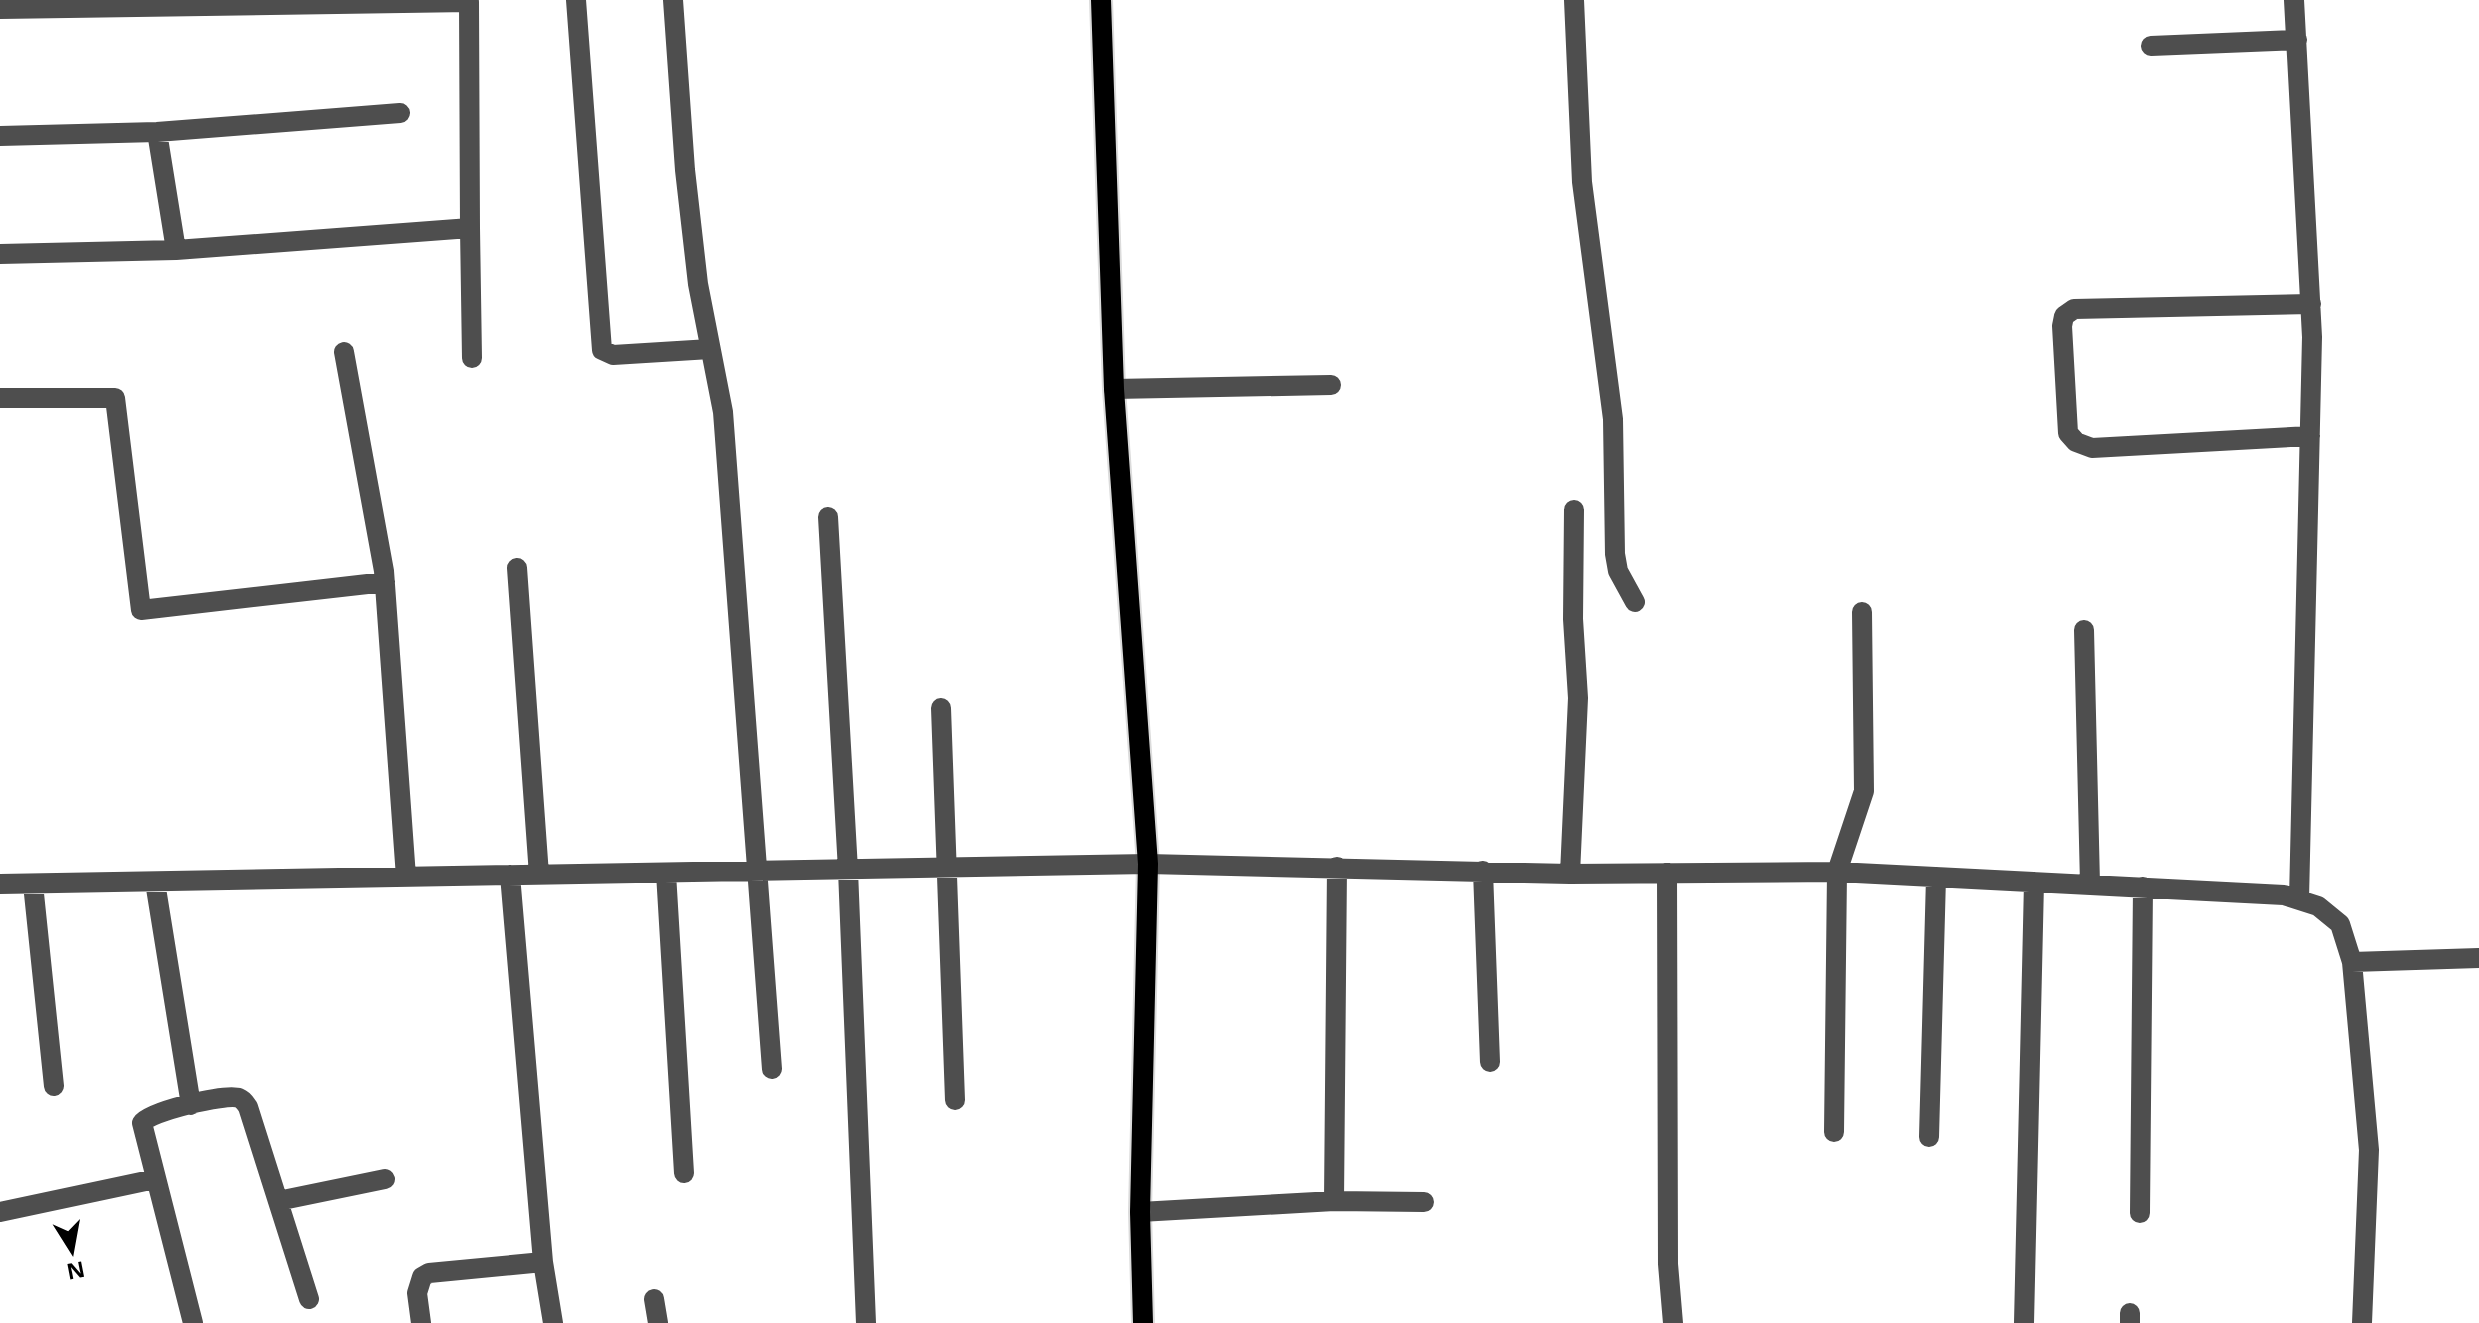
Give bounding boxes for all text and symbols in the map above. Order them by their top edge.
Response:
north arrow [32,1211,112,1291]
text: N [64,1255,88,1288]

